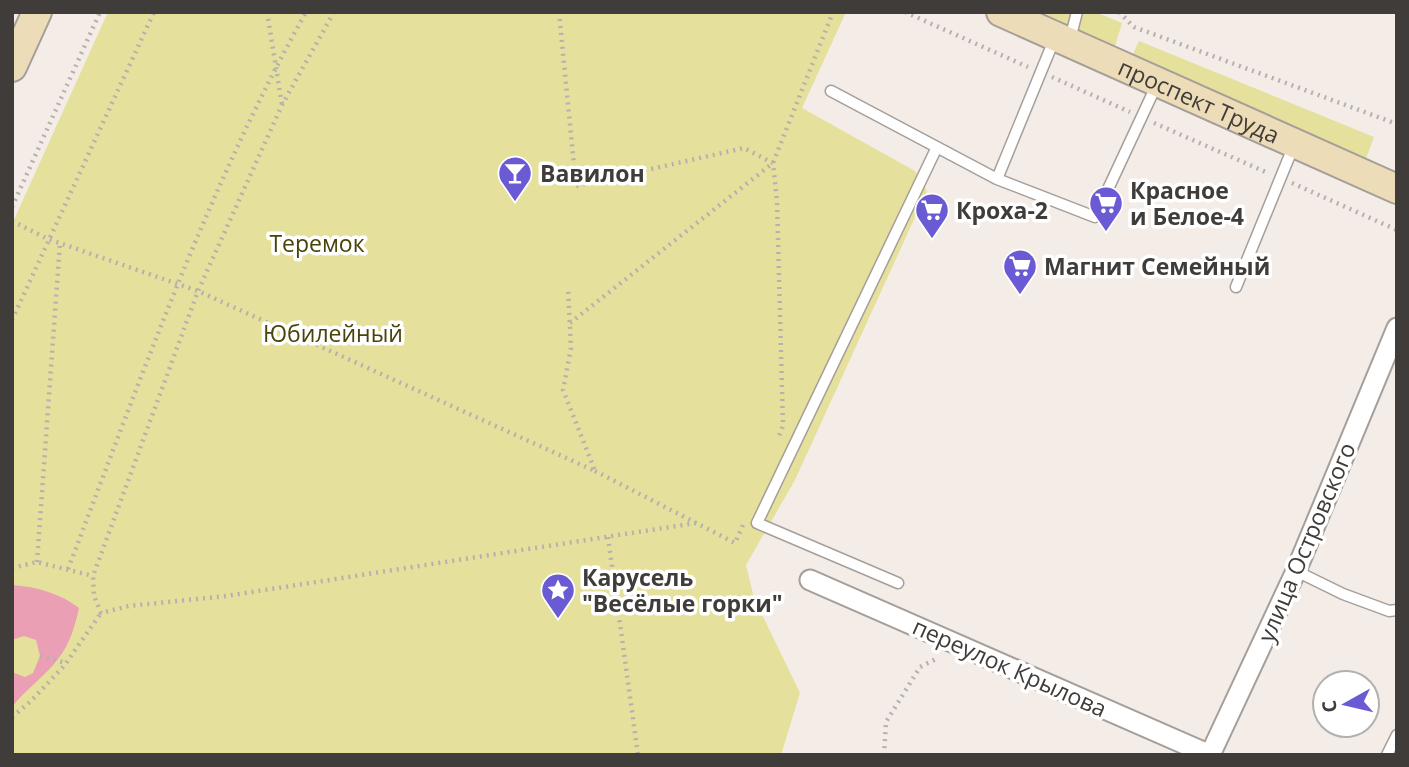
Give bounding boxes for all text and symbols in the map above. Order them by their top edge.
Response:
street label: проспект Труда [1113,51,1285,151]
bar icon: Вавилон [496,154,534,203]
place label: Вавилон [540,157,645,189]
place label: Красное и Белое-4 [1130,174,1244,232]
supermarket icon: Красное и Белое-4 [1087,184,1125,233]
supermarket icon: Кроха-2 [913,191,951,240]
place label: Кроха-2 [956,194,1048,226]
park label: Теремок [269,227,365,259]
supermarket icon: Магнит Семейный [1001,247,1039,296]
place label: Магнит Семейный [1044,250,1270,282]
park label: Юбилейный [263,317,403,349]
street label: улица Островского [1250,437,1362,647]
place label: Карусель "Весёлые горки" [582,561,783,619]
place icon: Карусель "Весёлые горки" [539,571,577,620]
street label: переулок Крылова [908,610,1112,724]
north arrow [1311,669,1381,739]
text: С [1315,699,1343,714]

